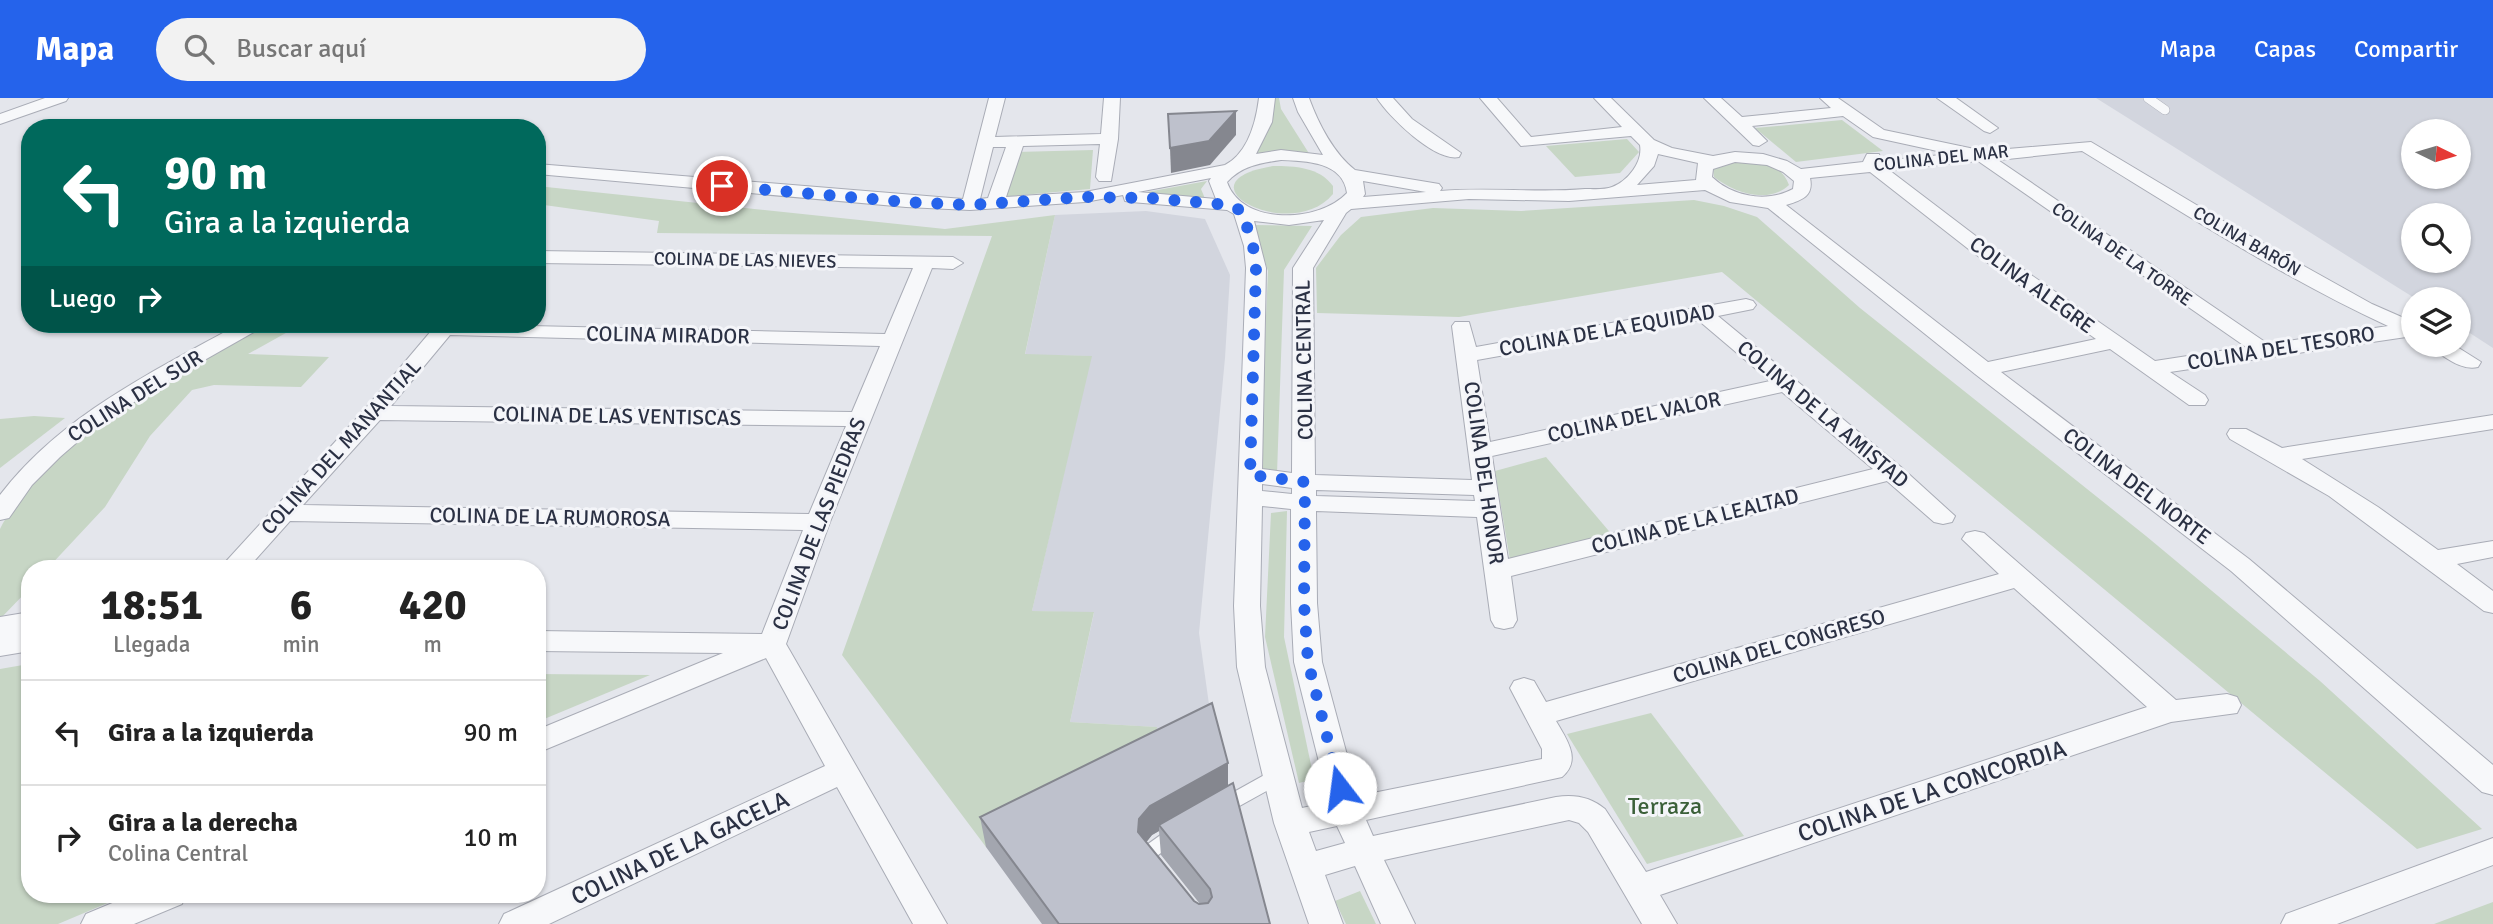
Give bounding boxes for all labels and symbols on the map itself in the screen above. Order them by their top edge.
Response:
north arrow [2401,119,2471,189]
street label: COLINA DEL MAR [1872,140,2010,176]
pin [692,156,752,216]
street label: COLINA DE LA TORRE [2048,197,2196,311]
street label: COLINA BARÓN [2189,201,2305,281]
street label: COLINA ALEGRE [1964,231,2100,339]
street label: COLINA DE LAS NIEVES [654,247,836,273]
street label: COLINA CENTRAL [1290,279,1318,440]
street label: COLINA DE LA EQUIDAD [1497,298,1717,362]
street label: COLINA DEL TESORO [2185,320,2377,376]
street label: COLINA MIRADOR [586,321,750,349]
street label: COLINA DE LA AMISTAD [1732,335,1914,493]
street label: COLINA DEL SUR [63,344,207,448]
street label: COLINA DEL MANANTIAL [255,354,427,540]
street label: COLINA DEL HONOR [1458,380,1510,566]
street label: COLINA DEL VALOR [1545,386,1723,448]
street label: COLINA DE LAS VENTISCAS [493,401,741,431]
street label: COLINA DE LAS PIEDRAS [766,414,872,634]
street label: COLINA DEL NORTE [2058,422,2216,550]
street label: COLINA DE LA LEALTAD [1589,483,1801,559]
street label: COLINA DE LA RUMOROSA [429,502,671,532]
street label: COLINA DEL CONGRESO [1670,603,1888,689]
street label: COLINA DE LA CONCORDIA [1794,733,2070,849]
position arrow [1303,751,1377,825]
street label: COLINA DE LA GACELA [566,784,794,912]
park label: Terraza [1628,791,1702,821]

